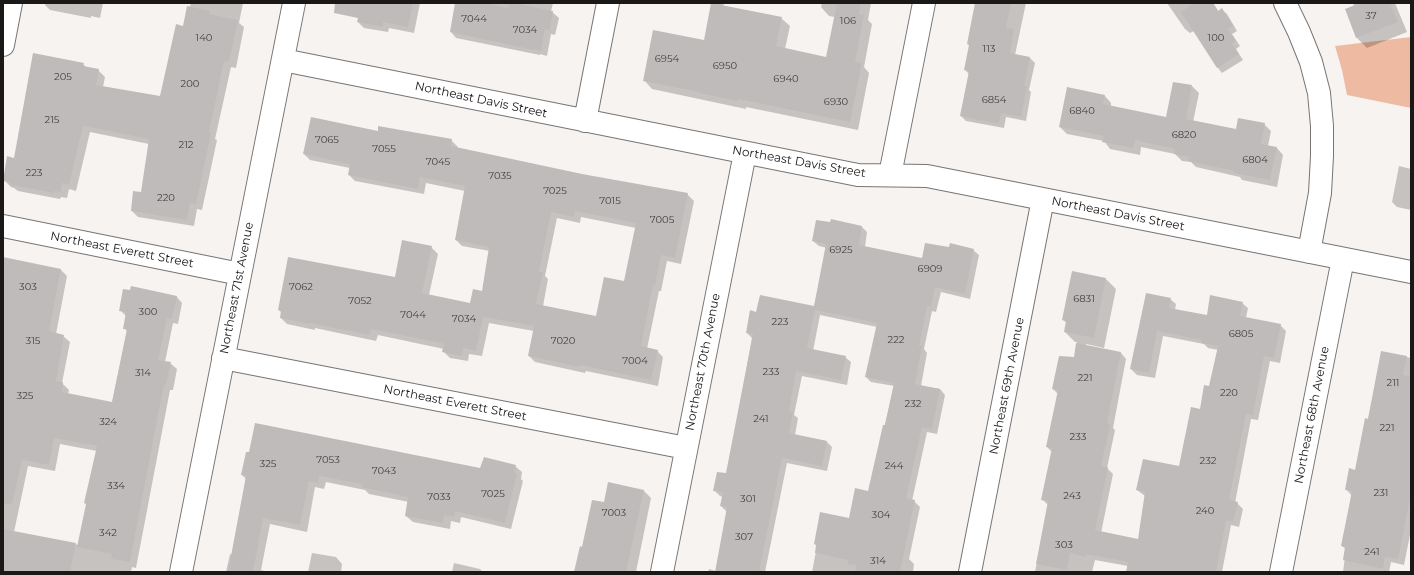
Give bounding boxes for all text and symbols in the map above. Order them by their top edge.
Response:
house number: 37 [1365,10,1377,22]
house number: 7044 [461,13,487,25]
house number: 106 [840,15,856,27]
house number: 7034 [513,24,537,36]
house number: 140 [196,32,212,44]
house number: 100 [1208,32,1224,44]
house number: 113 [983,43,995,55]
house number: 6954 [655,53,679,65]
house number: 6950 [713,60,737,72]
house number: 205 [54,71,72,83]
house number: 6940 [773,73,799,85]
house number: 200 [181,78,199,90]
street label: Northeast Davis Street [413,79,549,121]
house number: 6854 [982,94,1006,106]
house number: 6930 [824,96,848,108]
house number: 6840 [1069,105,1095,117]
house number: 215 [45,114,59,126]
house number: 6820 [1172,129,1196,141]
house number: 7065 [315,134,339,146]
house number: 212 [179,139,193,151]
house number: 7055 [372,143,396,155]
street label: Northeast Davis Street [731,143,867,181]
house number: 6804 [1242,154,1268,166]
house number: 7045 [426,156,450,168]
house number: 223 [26,167,42,179]
house number: 7035 [488,170,512,182]
house number: 7025 [543,185,567,197]
house number: 220 [157,192,175,204]
street label: Northeast Davis Street [1050,194,1186,234]
house number: 7015 [599,195,621,207]
house number: 7005 [650,214,674,226]
street label: Northeast 71st Avenue [217,221,257,355]
street label: Northeast Everett Street [49,229,195,271]
house number: 6925 [829,244,853,256]
house number: 6909 [918,263,942,275]
house number: 303 [19,281,37,293]
house number: 7062 [289,281,313,293]
street label: Northeast 70th Avenue [683,292,723,432]
house number: 6831 [1073,293,1095,305]
house number: 7052 [348,295,372,307]
house number: 300 [139,306,157,318]
house number: 7044 [400,309,426,321]
house number: 7034 [452,313,476,325]
house number: 223 [772,316,788,328]
street label: Northeast 69th Avenue [987,316,1027,456]
house number: 6805 [1229,328,1253,340]
house number: 222 [887,334,905,346]
house number: 315 [26,335,40,347]
house number: 7020 [551,335,575,347]
street label: Northeast 68th Avenue [1292,345,1332,485]
house number: 7004 [622,355,648,367]
house number: 233 [763,366,779,378]
house number: 314 [135,367,151,379]
house number: 221 [1078,372,1092,384]
house number: 211 [1387,377,1399,389]
street label: Northeast Everett Street [382,382,528,424]
house number: 220 [1220,387,1238,399]
house number: 325 [17,390,33,402]
house number: 232 [905,398,921,410]
house number: 241 [753,413,769,425]
house number: 324 [99,416,117,428]
house number: 221 [1380,422,1394,434]
house number: 233 [1070,431,1086,443]
house number: 7053 [316,454,340,466]
house number: 232 [1200,455,1216,467]
house number: 325 [260,458,276,470]
house number: 244 [885,460,903,472]
house number: 7043 [372,465,396,477]
house number: 334 [107,480,125,492]
house number: 231 [1374,487,1388,499]
house number: 7025 [481,488,505,500]
house number: 243 [1063,490,1081,502]
house number: 7033 [427,491,451,503]
house number: 301 [740,493,756,505]
house number: 240 [1196,505,1214,517]
house number: 7003 [602,507,626,519]
house number: 304 [872,509,890,521]
house number: 342 [99,527,117,539]
house number: 307 [735,531,753,543]
house number: 303 [1055,539,1073,551]
house number: 241 [1364,546,1380,558]
house number: 314 [870,555,886,567]

